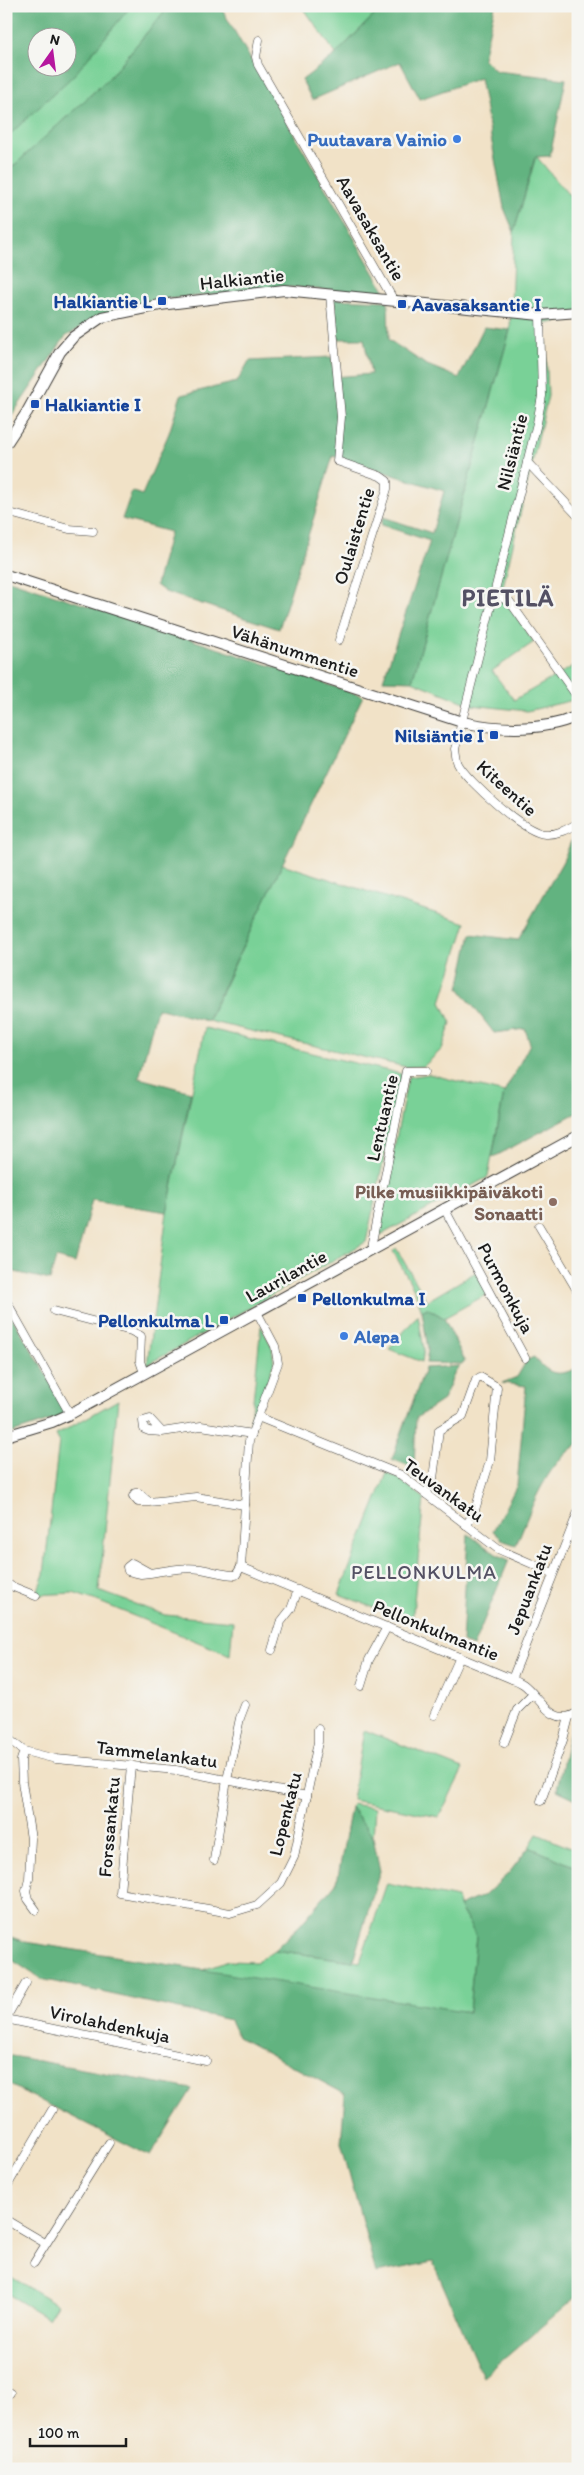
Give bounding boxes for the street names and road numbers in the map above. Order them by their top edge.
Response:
street label: Aavasaksantie [332,171,410,285]
street label: Halkiantie [199,263,285,295]
street label: Nilsiäntie [491,411,533,493]
street label: Oulaistentie [328,485,380,587]
street label: Vähänummentie [228,619,362,683]
street label: Kiteentie [472,755,542,821]
street label: Lentuantie [361,1072,403,1164]
street label: Purmonkuja [472,1239,540,1337]
street label: Laurilantie [241,1244,331,1308]
street label: Teuvankatu [399,1453,489,1527]
street label: Jepuankatu [501,1540,557,1638]
street label: Pellonkulmantie [370,1594,502,1666]
street label: Tammelankatu [95,1735,219,1773]
street label: Lopenkatu [263,1769,307,1858]
street label: Forssankatu [93,1775,125,1878]
street label: Virolahdenkuja [47,2000,173,2048]

